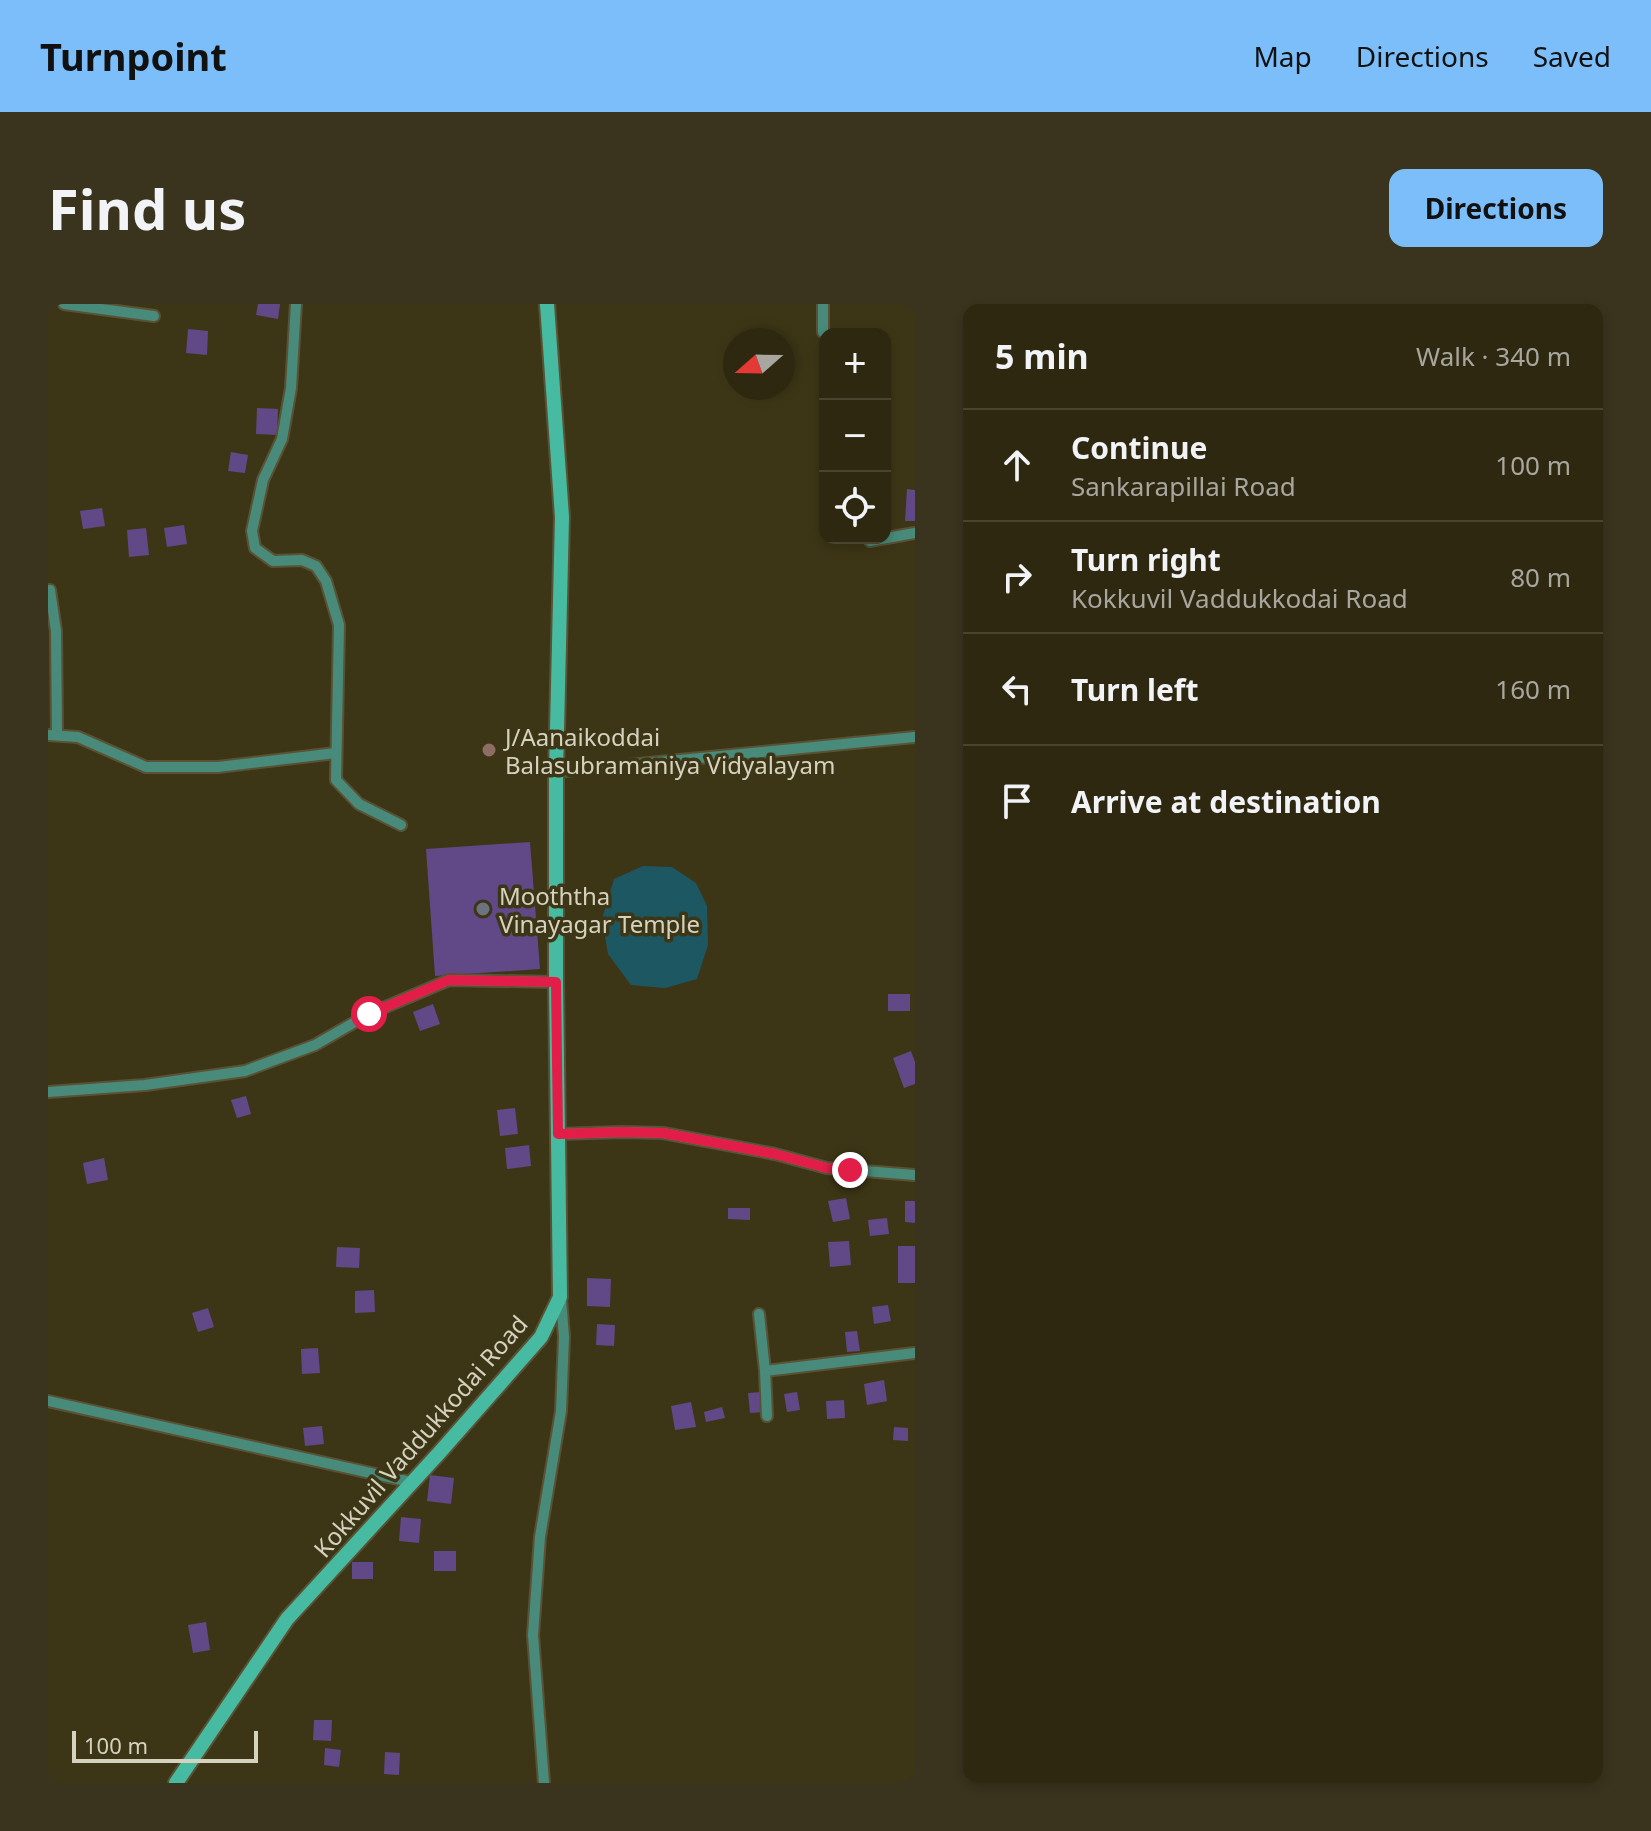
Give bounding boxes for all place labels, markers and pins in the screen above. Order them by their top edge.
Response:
place label: J/Aanaikoddai Balasubramaniya Vidyalayam [503,720,835,781]
marker: J/Aanaikoddai Balasubramaniya Vidyalayam [480,741,498,759]
place label: Mooththa Vinayagar Temple [499,879,700,940]
marker: Mooththa Vinayagar Temple [474,900,492,918]

